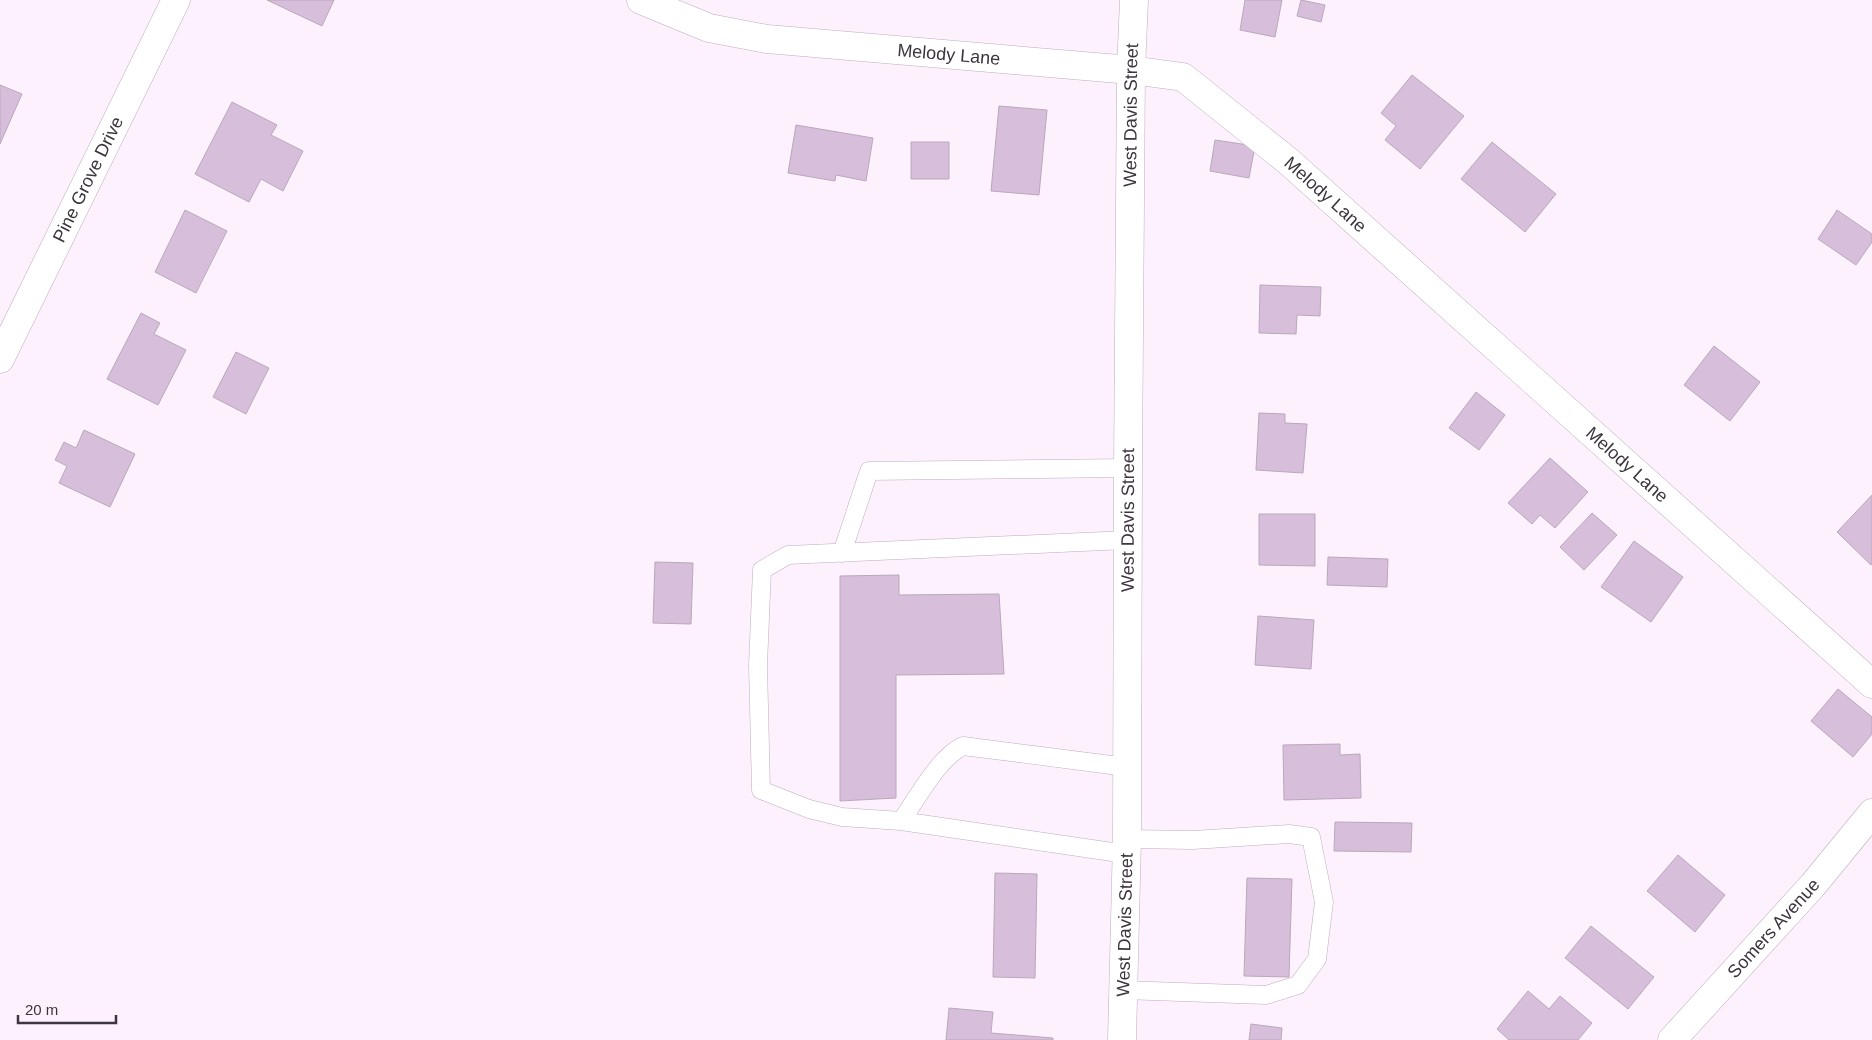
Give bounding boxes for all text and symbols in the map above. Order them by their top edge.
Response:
street label: Melody Lane [897,40,1001,69]
street label: West Davis Street [1120,43,1142,187]
street label: Pine Grove Drive [49,113,127,245]
street label: Melody Lane [1280,153,1370,236]
street label: Melody Lane [1582,423,1672,507]
street label: West Davis Street [1118,448,1138,592]
street label: West Davis Street [1113,853,1137,997]
street label: Somers Avenue [1724,875,1824,982]
scale bar [18,992,115,1024]
text: 20 m [25,1001,58,1018]

